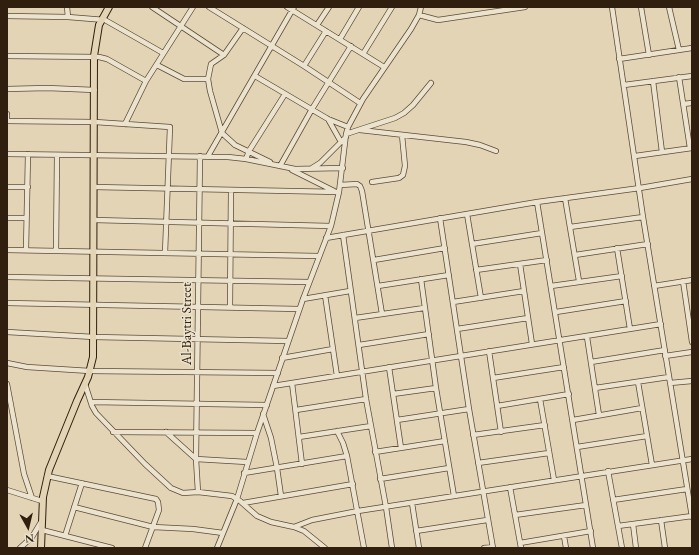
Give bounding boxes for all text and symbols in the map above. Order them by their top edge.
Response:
street label: Al-Baytri Street [179,283,195,365]
north arrow [8,507,48,547]
text: N [24,531,35,546]

